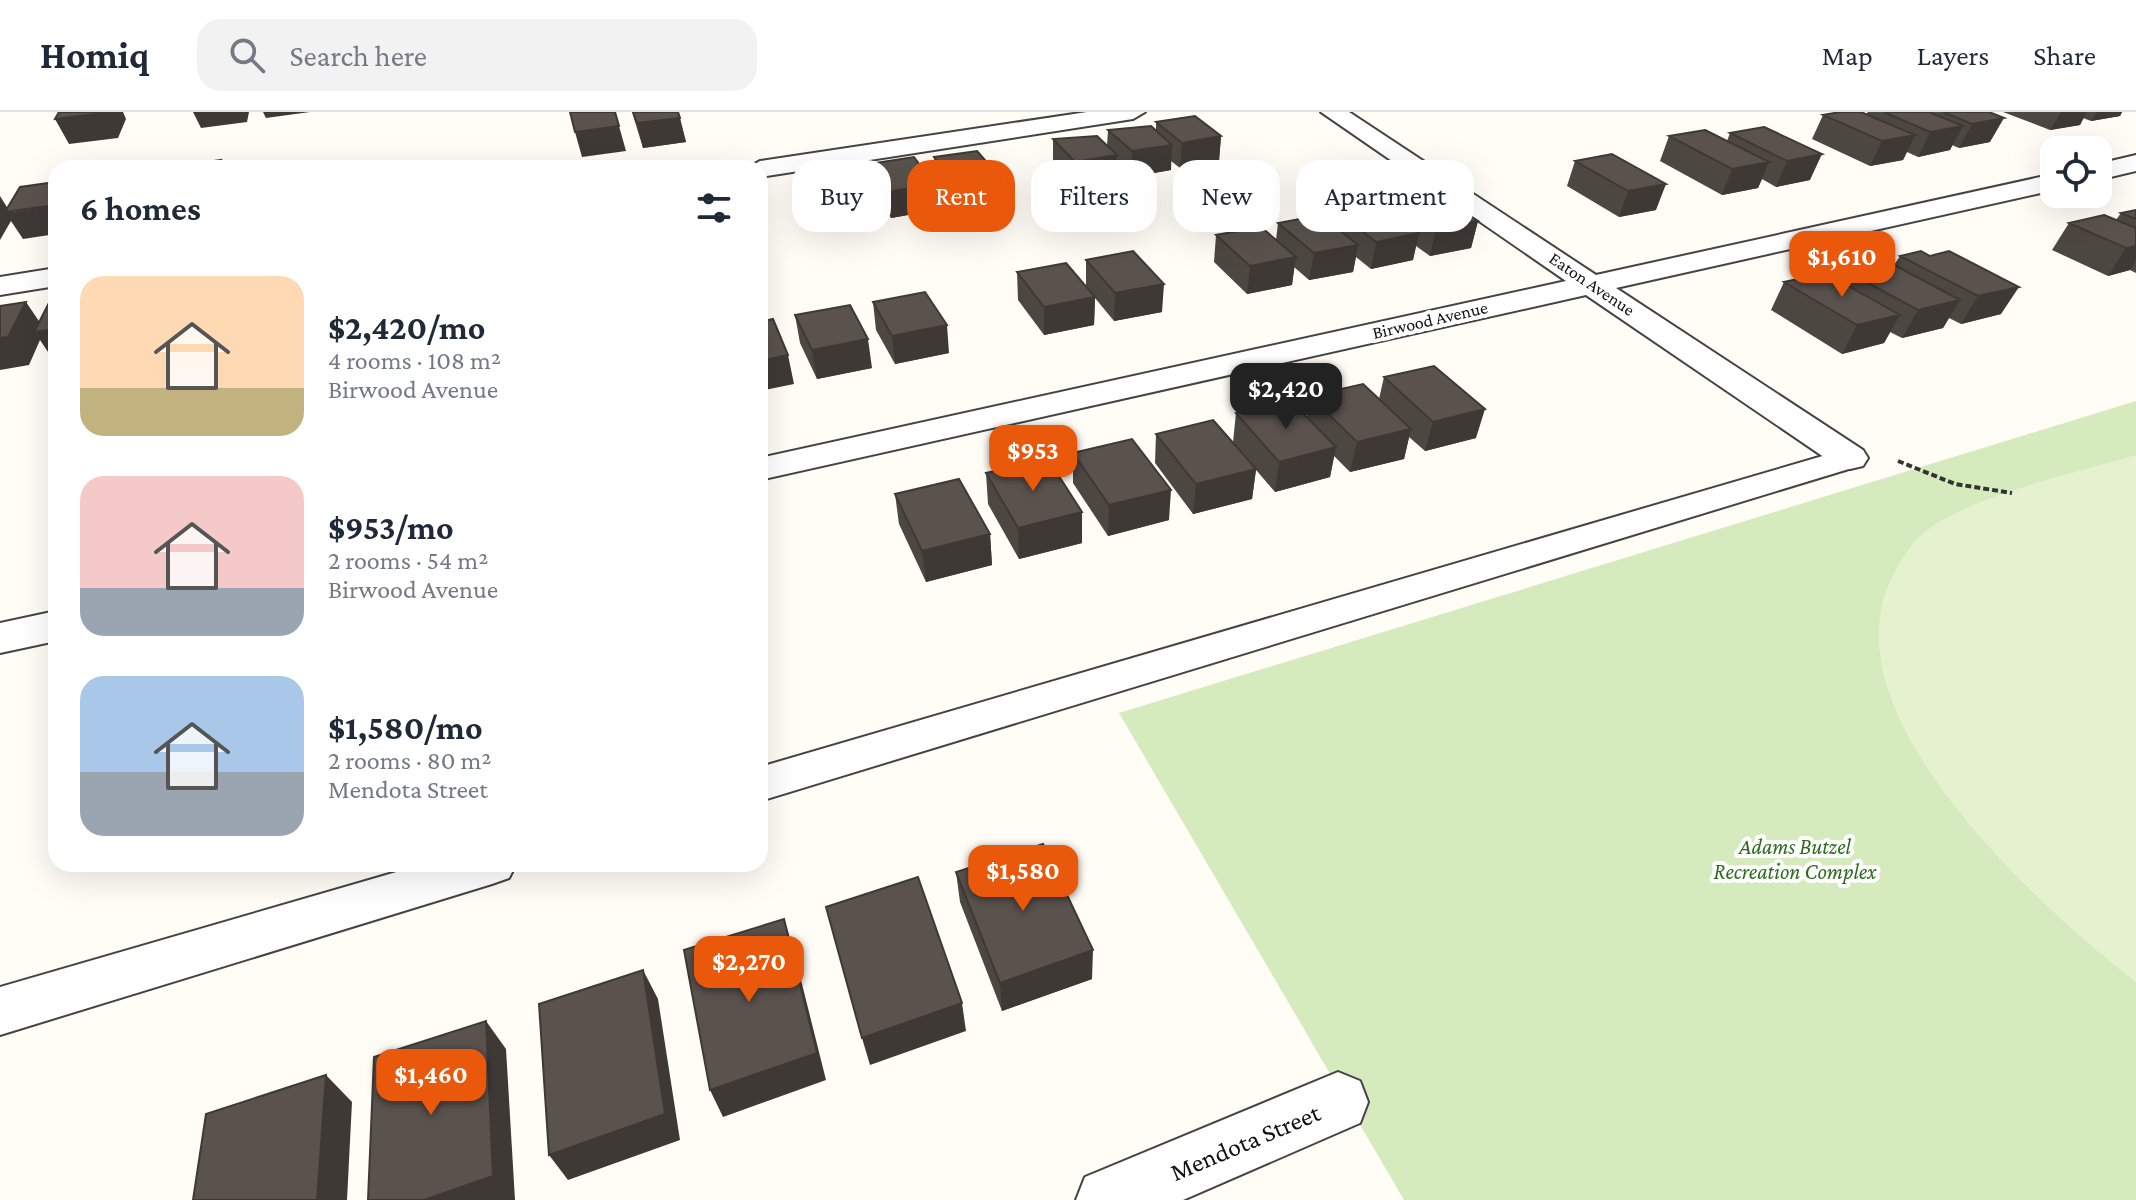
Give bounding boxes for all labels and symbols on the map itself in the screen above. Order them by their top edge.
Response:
pin: $1,610 [1777,231,1907,299]
street label: Eaton Avenue [1545,248,1639,320]
street label: Birwood Avenue [1370,297,1490,343]
pin: $2,420 [1221,363,1351,431]
pin: $953 [986,425,1080,493]
park label: Adams Butzel Recreation Complex [1714,834,1877,884]
pin: $1,580 [958,845,1088,913]
pin: $2,270 [684,936,814,1004]
pin: $1,460 [366,1049,496,1117]
street label: Mendota Street [1166,1098,1325,1187]

